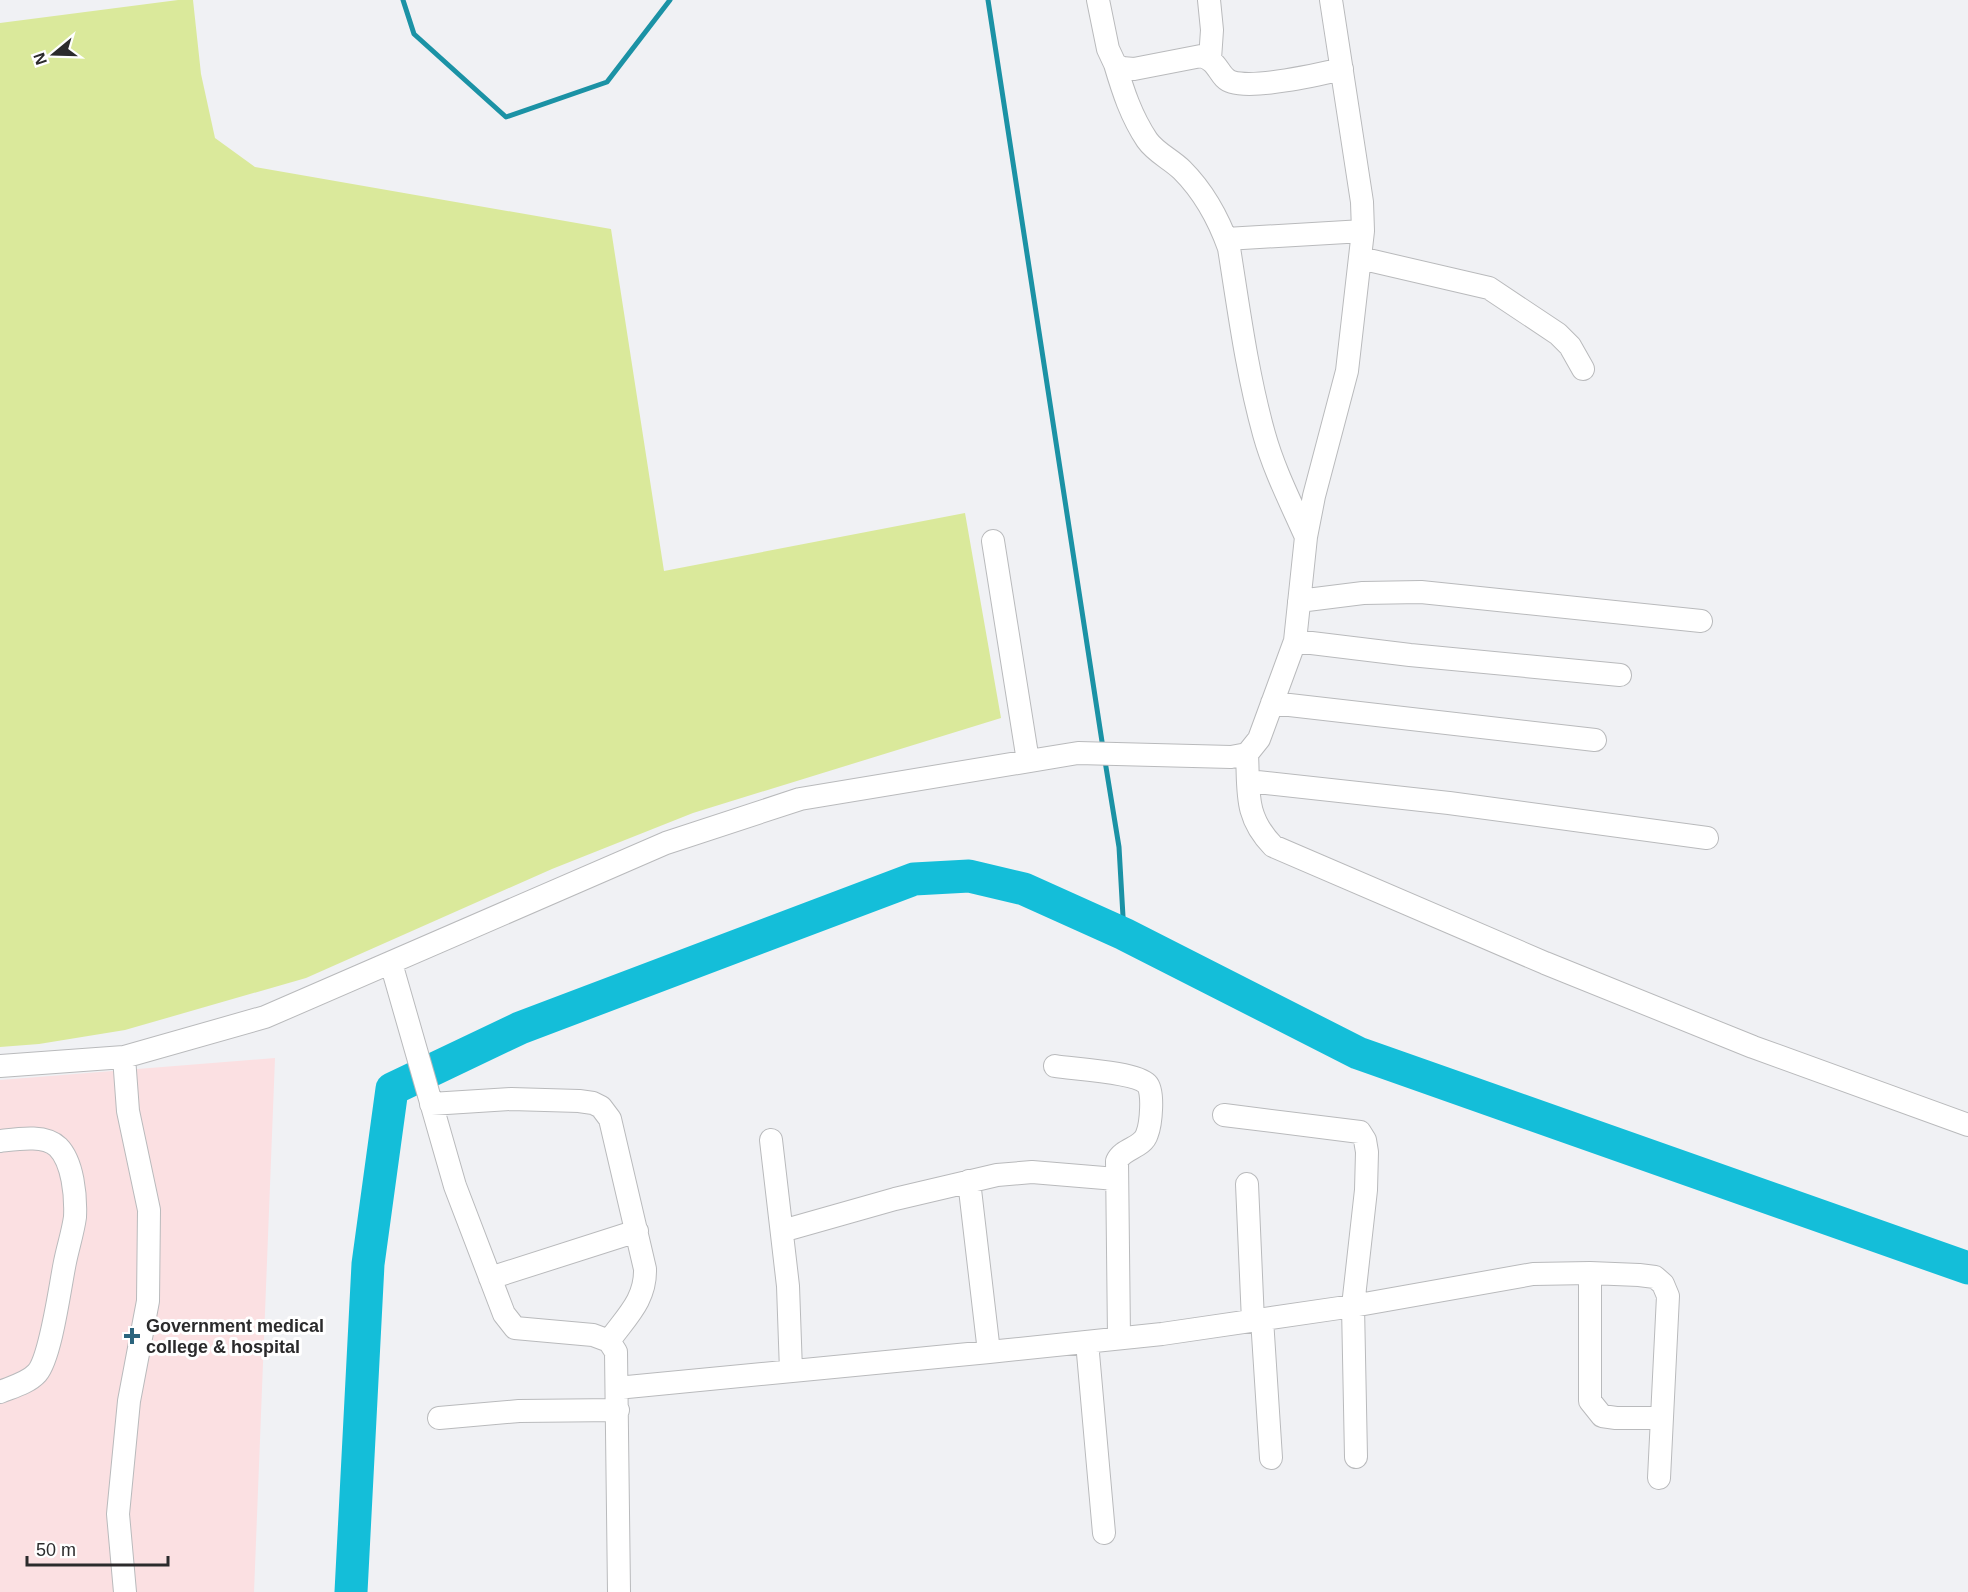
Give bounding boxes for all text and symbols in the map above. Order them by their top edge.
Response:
north arrow [24,24,84,84]
text: N [30,50,50,67]
place label: Government medical college & hospital [146,1316,324,1357]
marker: Government medical college & hospital [123,1327,141,1345]
scale bar [27,1529,168,1567]
text: 50 m [36,1540,76,1560]

